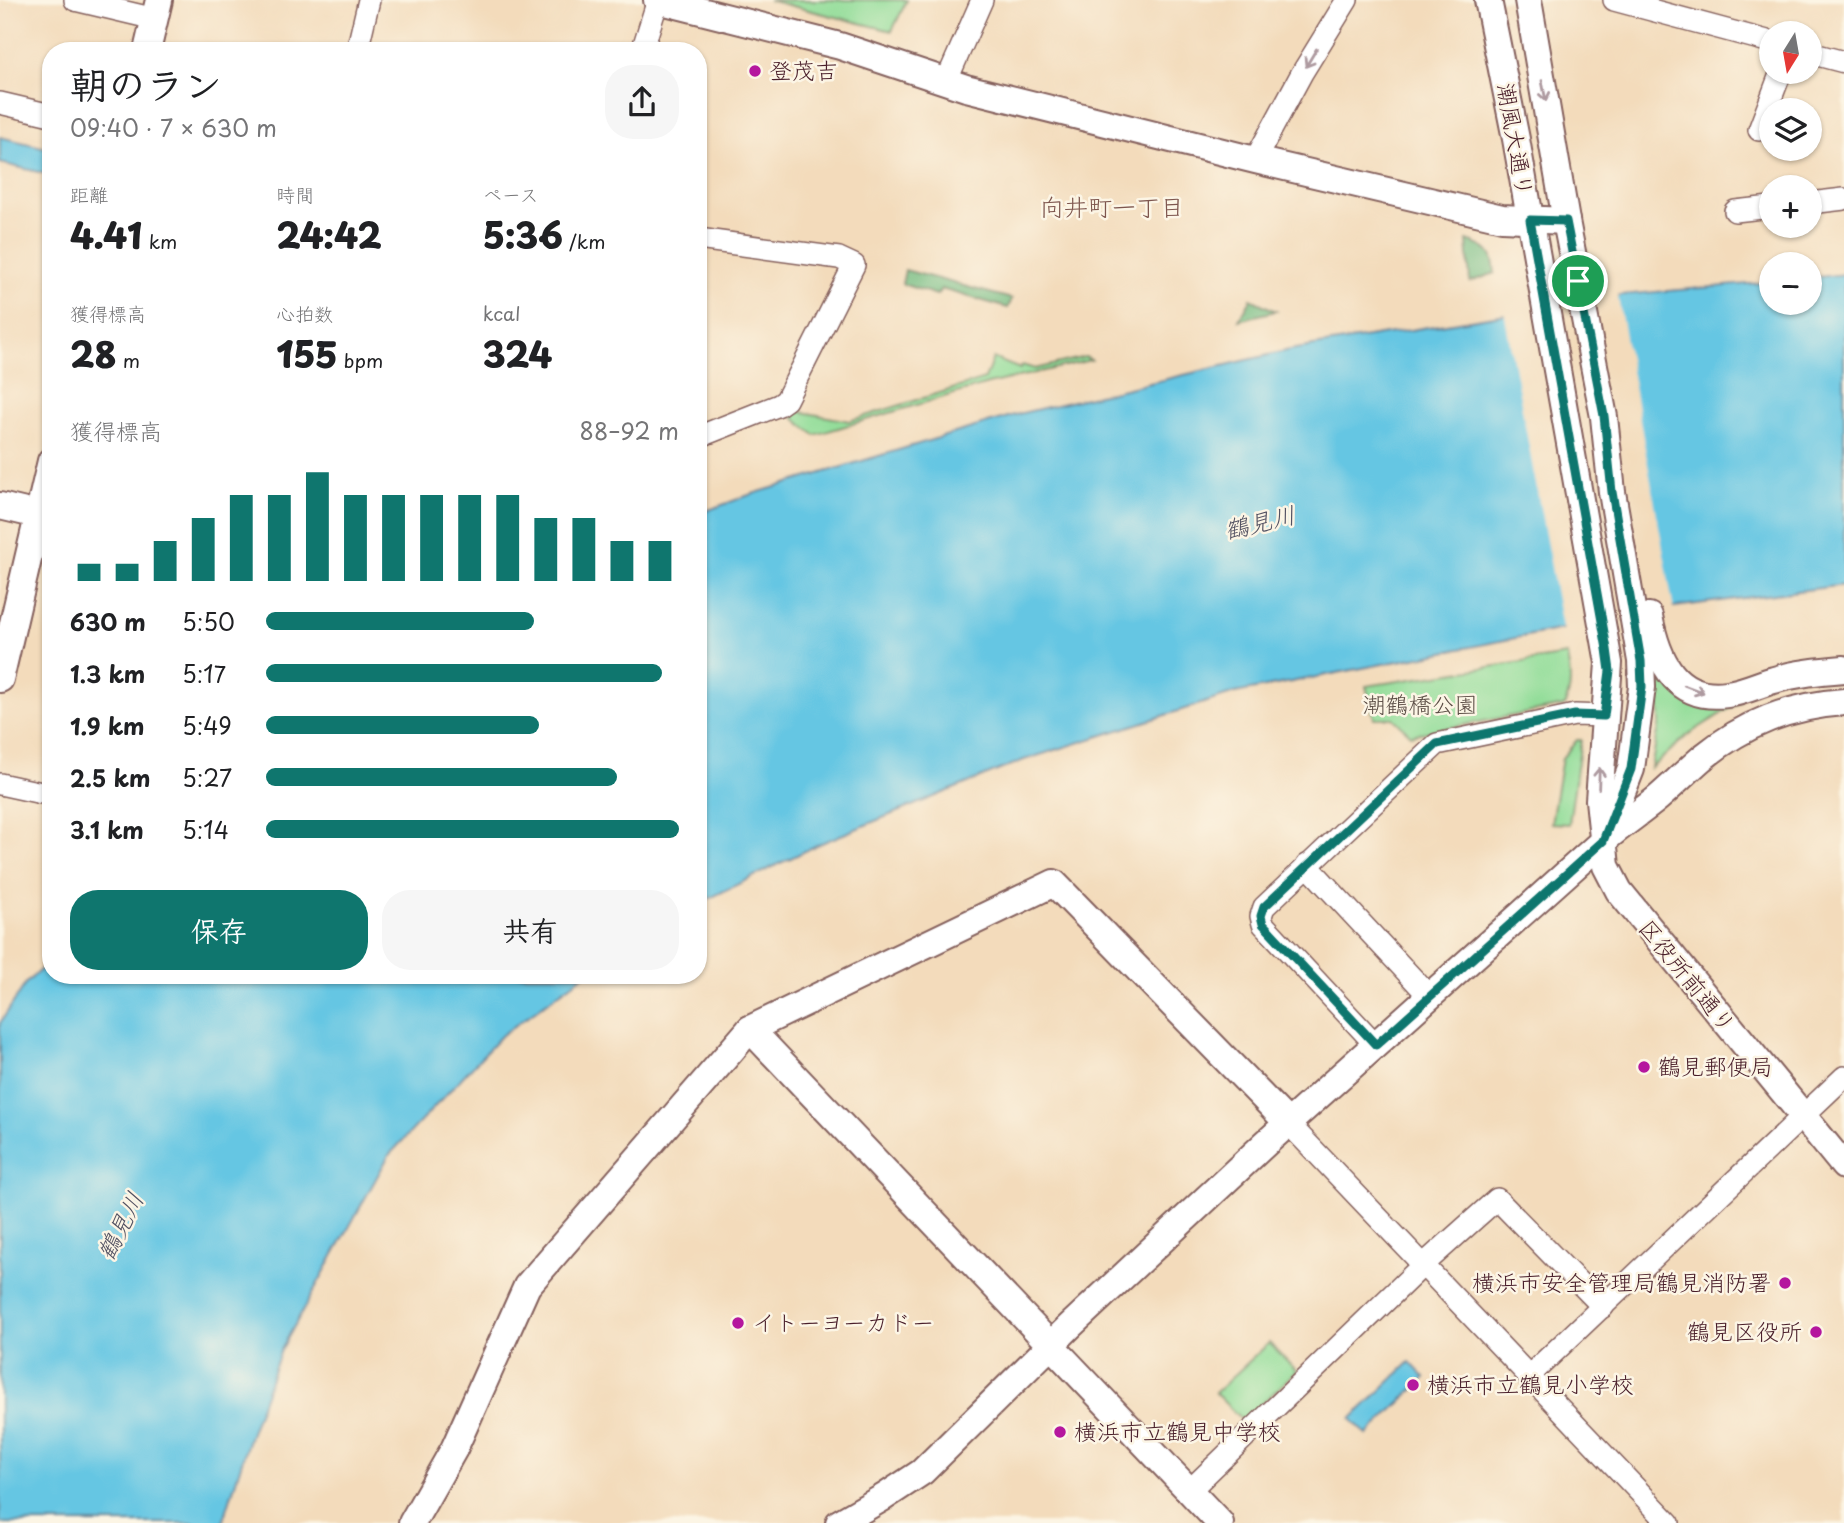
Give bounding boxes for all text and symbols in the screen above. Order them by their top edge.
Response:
north arrow [1759,21,1822,84]
map controls [1759,21,1822,315]
one-way arrow [1304,48,1319,67]
place label: 登茂吉 [769,52,838,87]
text: 朝のラン [70,55,222,112]
marker: 登茂吉 [747,63,763,79]
button: share [605,65,679,139]
one-way arrow [1538,79,1551,102]
street label: 潮風大通り [1489,80,1544,199]
button: layers [1759,98,1822,161]
text: 09:40 · 7 × 630 m [70,110,277,145]
button: + [1759,175,1822,238]
text: 距離 [70,180,108,208]
text: 時間 [276,180,314,208]
text: ペース [483,180,539,208]
district label: 向井町一丁目 [1040,188,1184,224]
text: 4.41 [70,208,142,261]
text: 24:42 [276,208,382,261]
text: 5:36 [483,208,563,261]
text: km [142,227,177,255]
text: /km [563,227,605,255]
pin [1548,251,1608,311]
button: − [1759,252,1822,315]
icon: arrive [1559,262,1597,300]
text: 獲得標高 [70,299,146,327]
text: 心拍数 [276,299,333,327]
text: kcal [483,299,521,327]
text: 28 [70,327,117,380]
text: 155 [276,327,338,380]
text: 324 [483,327,552,380]
text: m [117,346,140,374]
text: bpm [338,346,383,374]
text: 獲得標高 [70,413,162,448]
text: 88–92 m [580,413,679,448]
water label: 鶴見川 [1220,495,1299,547]
text: 630 m [70,604,146,639]
text: 5:50 [182,604,235,639]
text: 1.3 km [70,656,145,691]
text: 5:17 [182,656,226,691]
one-way arrow [1683,683,1705,696]
park label: 潮鶴橋公園 [1363,686,1478,721]
text: 1.9 km [70,708,144,743]
text: 5:49 [182,708,232,743]
text: 2.5 km [70,760,150,795]
text: 5:27 [182,760,232,795]
one-way arrow [1593,767,1606,790]
text: 3.1 km [70,812,144,847]
text: 5:14 [182,812,229,847]
button: 保存 [70,890,368,970]
button: 共有 [382,890,679,970]
street label: 区役所前通り [1631,910,1745,1040]
place label: 鶴見郵便局 [1658,1048,1773,1083]
marker: 鶴見郵便局 [1636,1059,1652,1075]
water label: 鶴見川 [87,1185,152,1265]
place label: 横浜市安全管理局鶴見消防署 [1472,1264,1771,1299]
marker: 横浜市安全管理局鶴見消防署 [1777,1275,1793,1291]
place label: イトーヨーカドー [752,1304,935,1339]
place label: 鶴見区役所 [1687,1313,1802,1348]
marker: イトーヨーカドー [730,1315,746,1331]
marker: 鶴見区役所 [1808,1324,1824,1340]
place label: 横浜市立鶴見小学校 [1427,1366,1634,1401]
marker: 横浜市立鶴見小学校 [1405,1377,1421,1393]
place label: 横浜市立鶴見中学校 [1074,1413,1281,1448]
marker: 横浜市立鶴見中学校 [1052,1424,1068,1440]

